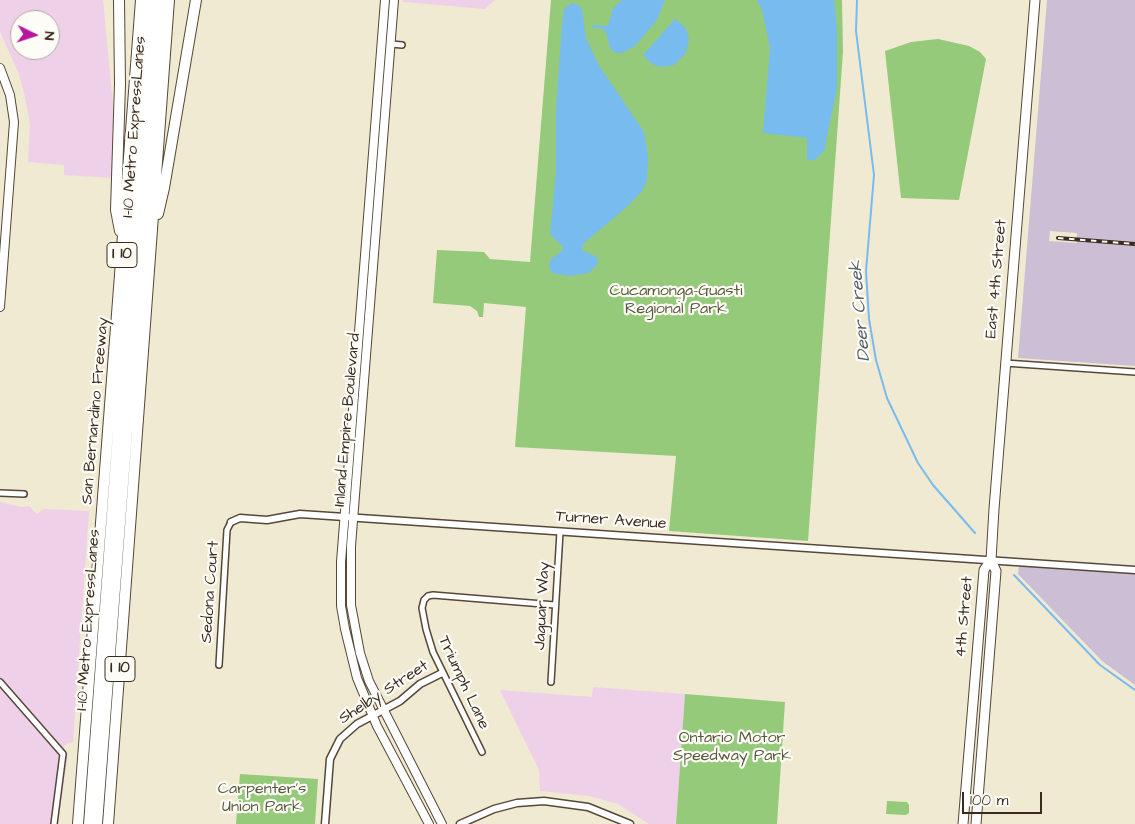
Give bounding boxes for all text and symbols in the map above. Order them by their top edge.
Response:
north arrow [10,10,60,60]
text: N [39,31,59,41]
street label: I-10 Metro ExpressLanes [119,36,151,218]
street label: East 4th Street [982,219,1012,339]
road number: I 10 [107,242,137,268]
water label: Deer Creek [846,260,876,362]
park label: Cucamonga-Guasti Regional Park [610,282,742,320]
street label: San Bernardino Freeway [78,317,114,505]
street label: Inland Empire Boulevard [331,333,365,507]
street label: Turner Avenue [555,508,667,534]
street label: I-10 Metro ExpressLanes [73,529,105,711]
street label: Sedona Court [198,540,224,644]
street label: Jaguar Way [531,561,555,651]
street label: 4th Street [952,576,978,658]
street label: Triumph Lane [433,633,493,733]
road number: I 10 [105,656,135,682]
street label: Shelby Street [336,657,432,729]
park label: Ontario Motor Speedway Park [673,729,791,767]
park label: Carpenter's Union Park [218,780,306,818]
scale bar [965,782,1045,814]
text: 100 m [970,790,1009,811]

